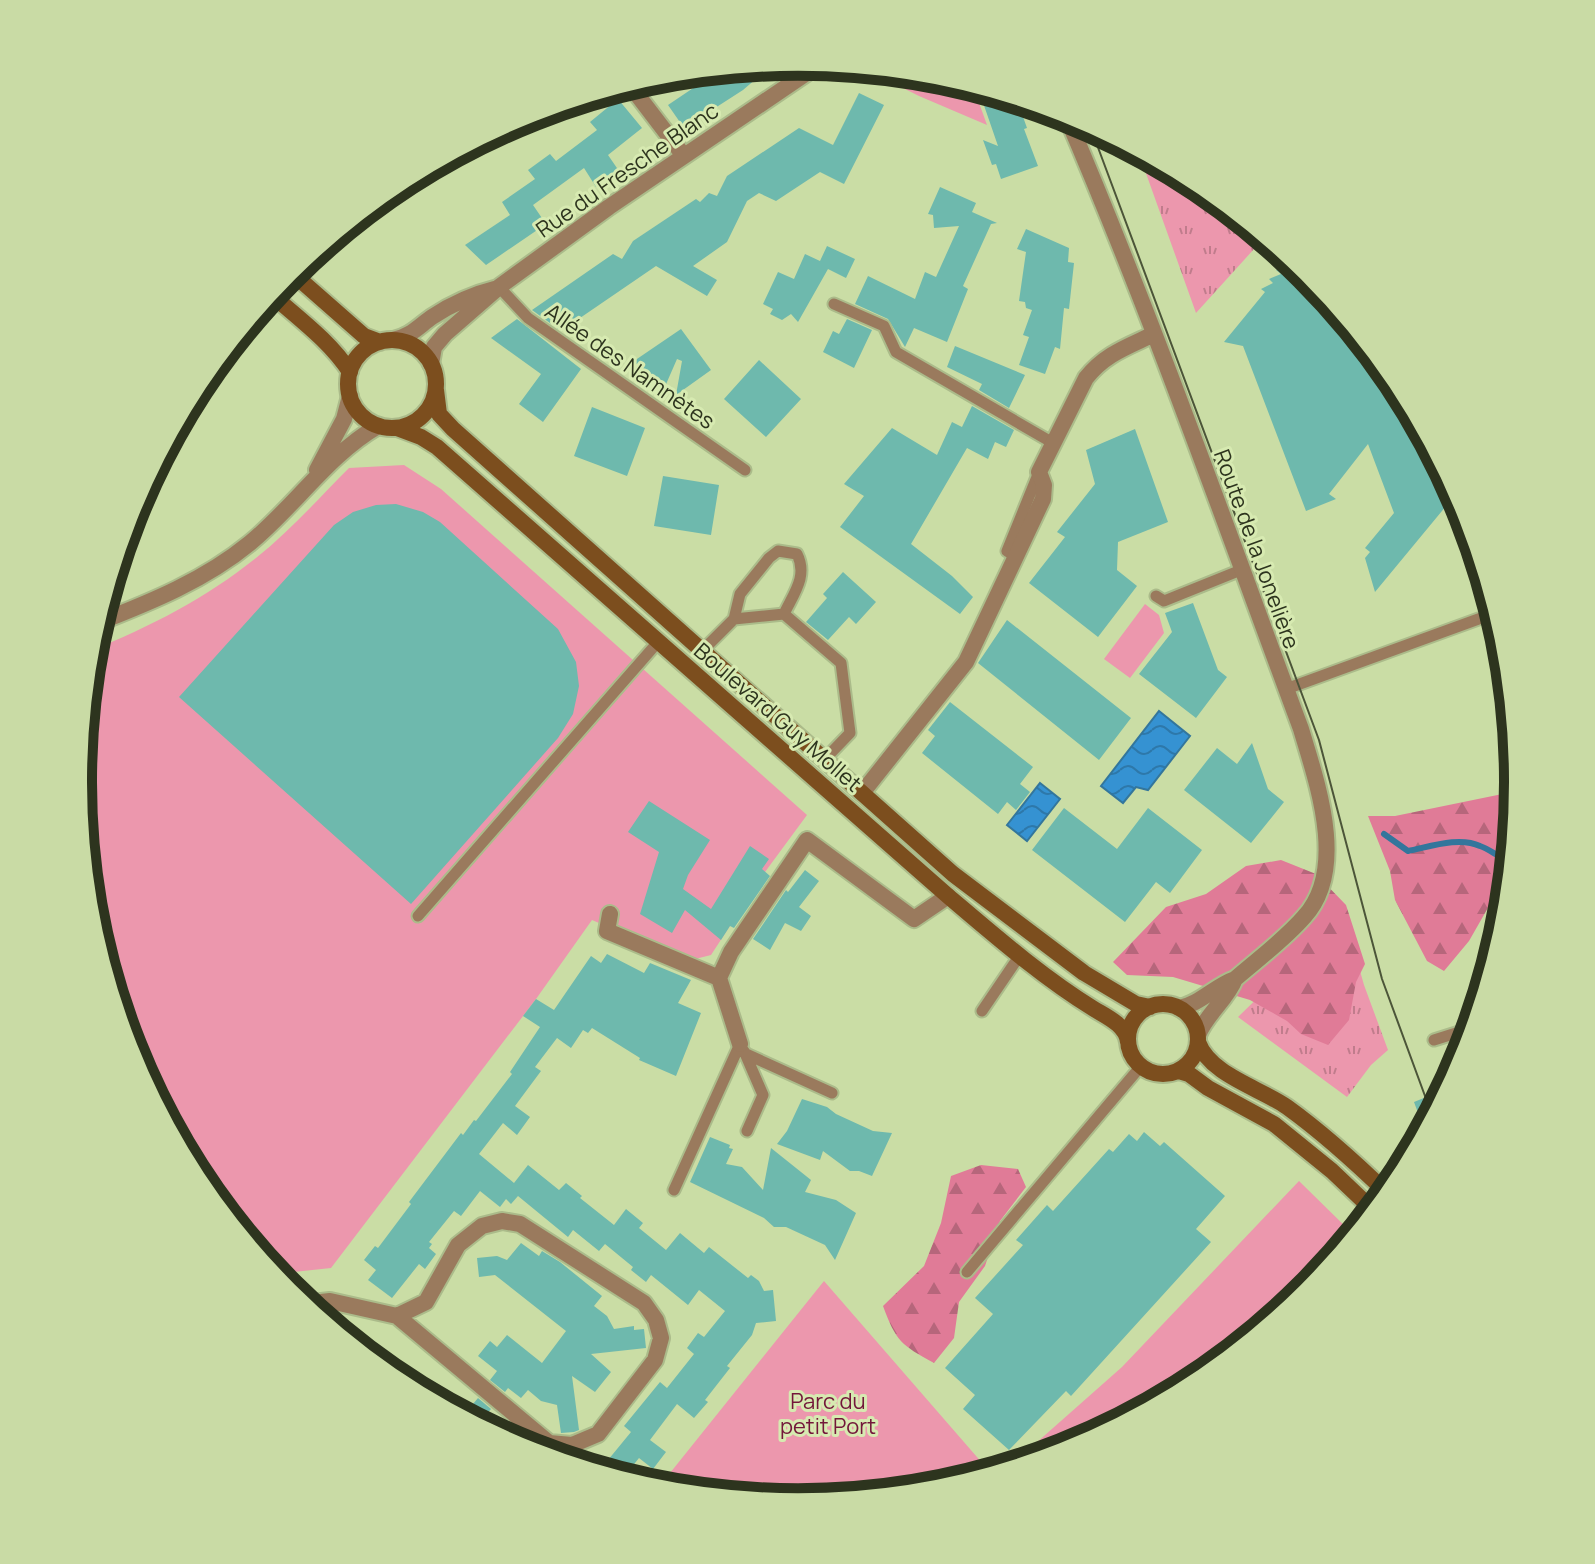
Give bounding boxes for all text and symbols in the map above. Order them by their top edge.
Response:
street label: Rue du Fresche Blanc [530,96,724,244]
street label: Allée des Namnètes [539,296,721,436]
street label: Route de la Jonelière [1207,445,1307,653]
street label: Boulevard Guy Mollet [688,636,868,798]
park label: Parc du petit Port [780,1386,876,1441]

